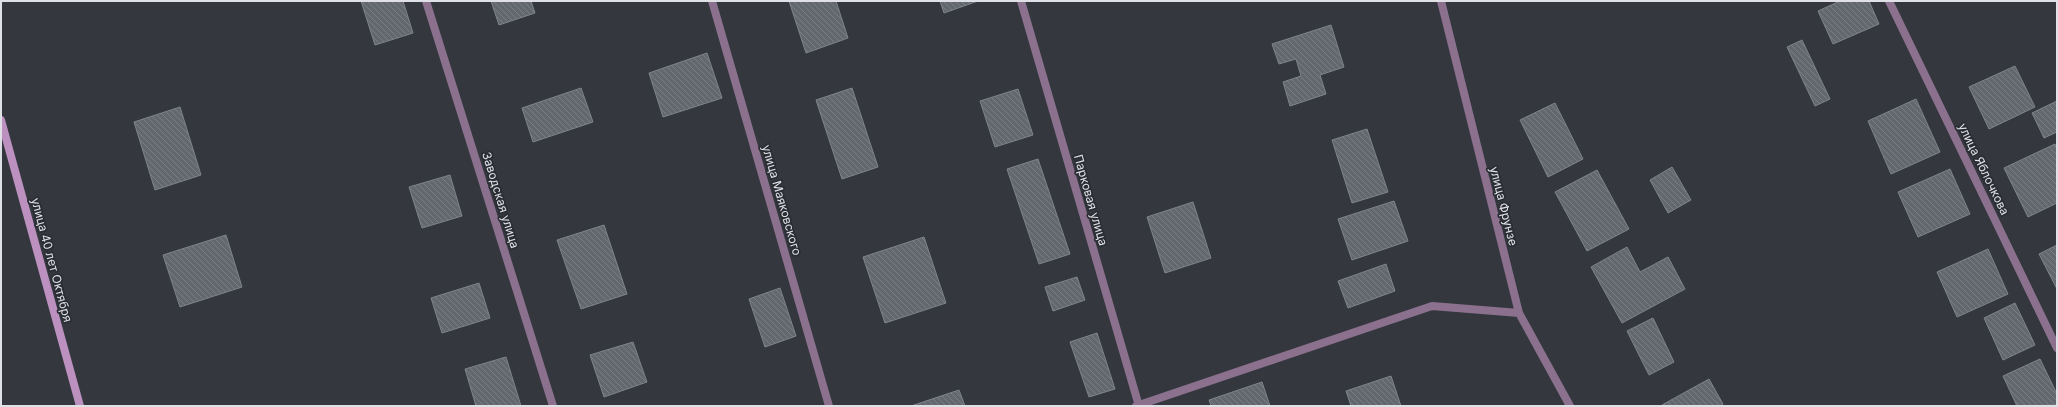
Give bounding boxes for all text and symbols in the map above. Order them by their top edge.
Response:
street label: улица Яблочкова [1955,121,2013,217]
street label: улица Маяковского [759,143,805,257]
street label: Заводская улица [479,150,523,250]
street label: Парковая улица [1071,153,1111,247]
street label: улица Фрунзе [1487,165,1521,247]
street label: улица 40 лет Октября [28,196,76,324]

